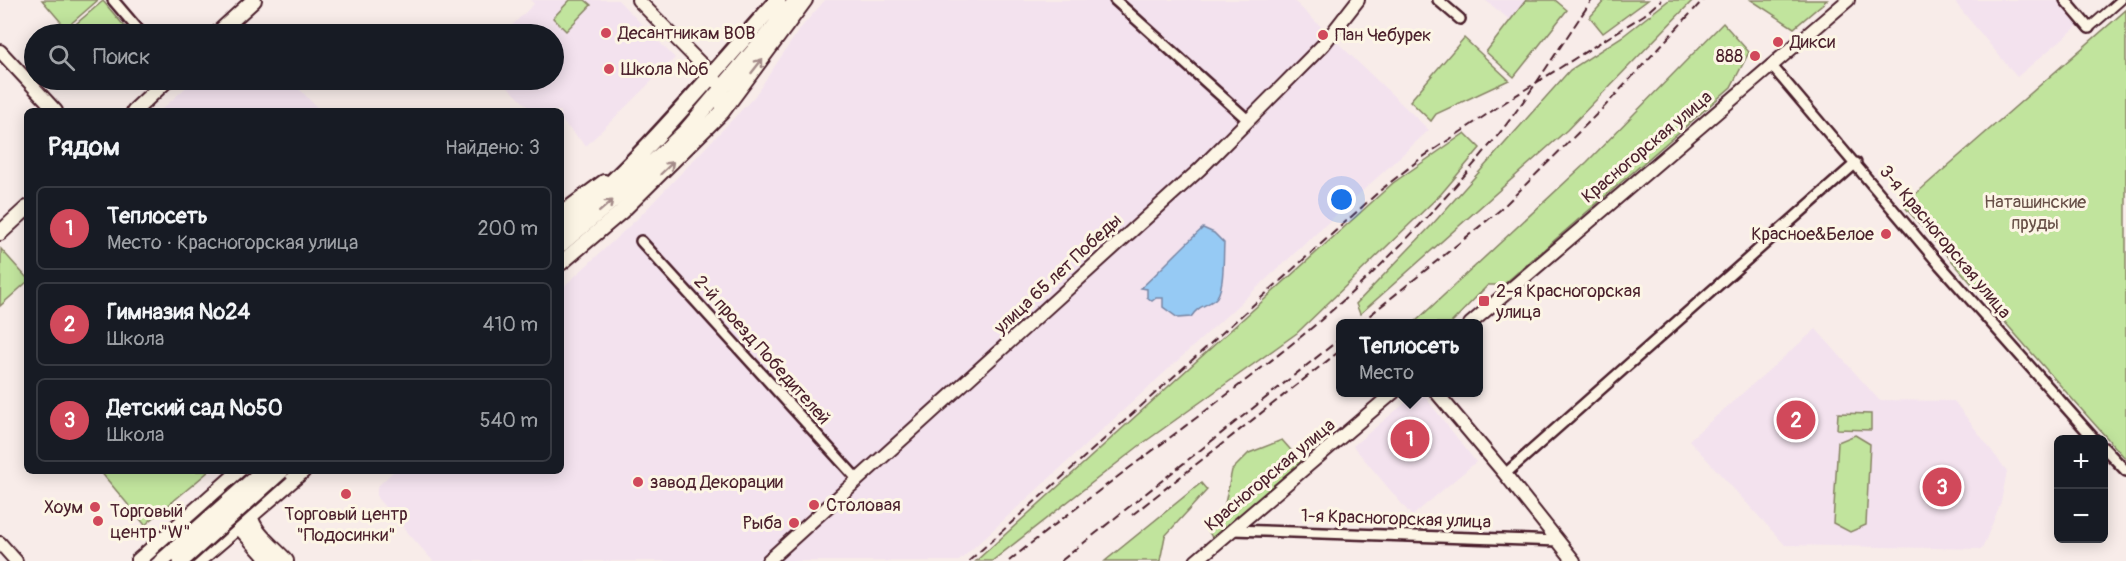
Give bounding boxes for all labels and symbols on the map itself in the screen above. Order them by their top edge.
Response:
place label: Десантникам ВОВ [617,22,755,45]
place label: Пан Чебурек [1335,24,1431,47]
marker: Десантникам ВОВ [599,26,613,40]
marker: Пан Чебурек [1316,28,1330,42]
place label: Дикси [1789,31,1835,54]
marker: Дикси [1771,35,1785,49]
place label: 888 [1716,45,1743,68]
marker: 888 [1748,49,1762,63]
place label: Школа №6 [621,58,709,81]
one-way arrow [751,58,764,74]
marker: Школа №6 [602,62,616,76]
street label: Красногорская улица [1577,86,1717,208]
one-way arrow [660,160,675,175]
street label: 3-я Красногорская улица [1874,161,2016,323]
your location [1327,185,1356,214]
park label: Наташинские пруды [1984,191,2086,235]
one-way arrow [598,199,613,213]
street label: улица 65 лет Победы [989,209,1127,340]
place label: Красное&Белое [1751,223,1874,246]
marker: Красное&Белое [1879,227,1893,241]
street label: 2-й проезд Победителей [689,271,835,429]
place label: 2-я Красногорская улица [1495,280,1641,324]
marker: 2-я Красногорская улица [1477,294,1491,308]
pin: 2 [1776,398,1816,442]
street label: Красногорская улица [1200,414,1340,536]
pin: 1 [1390,416,1430,462]
pin: 3 [1922,464,1962,510]
place label: завод Декорации [650,471,783,494]
marker: завод Декорации [631,475,645,489]
marker: Торговый центр "Подосинки" [339,487,353,501]
place label: Столовая [826,494,901,517]
place label: Хоум [44,496,83,519]
marker: Столовая [807,498,821,512]
marker: Хоум [88,500,102,514]
place label: Торговый центр "W" [110,500,191,544]
place label: Торговый центр "Подосинки" [284,503,408,547]
street label: 1-я Красногорская улица [1300,504,1492,534]
place label: Рыба [743,512,782,535]
marker: Торговый центр "W" [91,514,105,528]
marker: Рыба [787,516,801,530]

